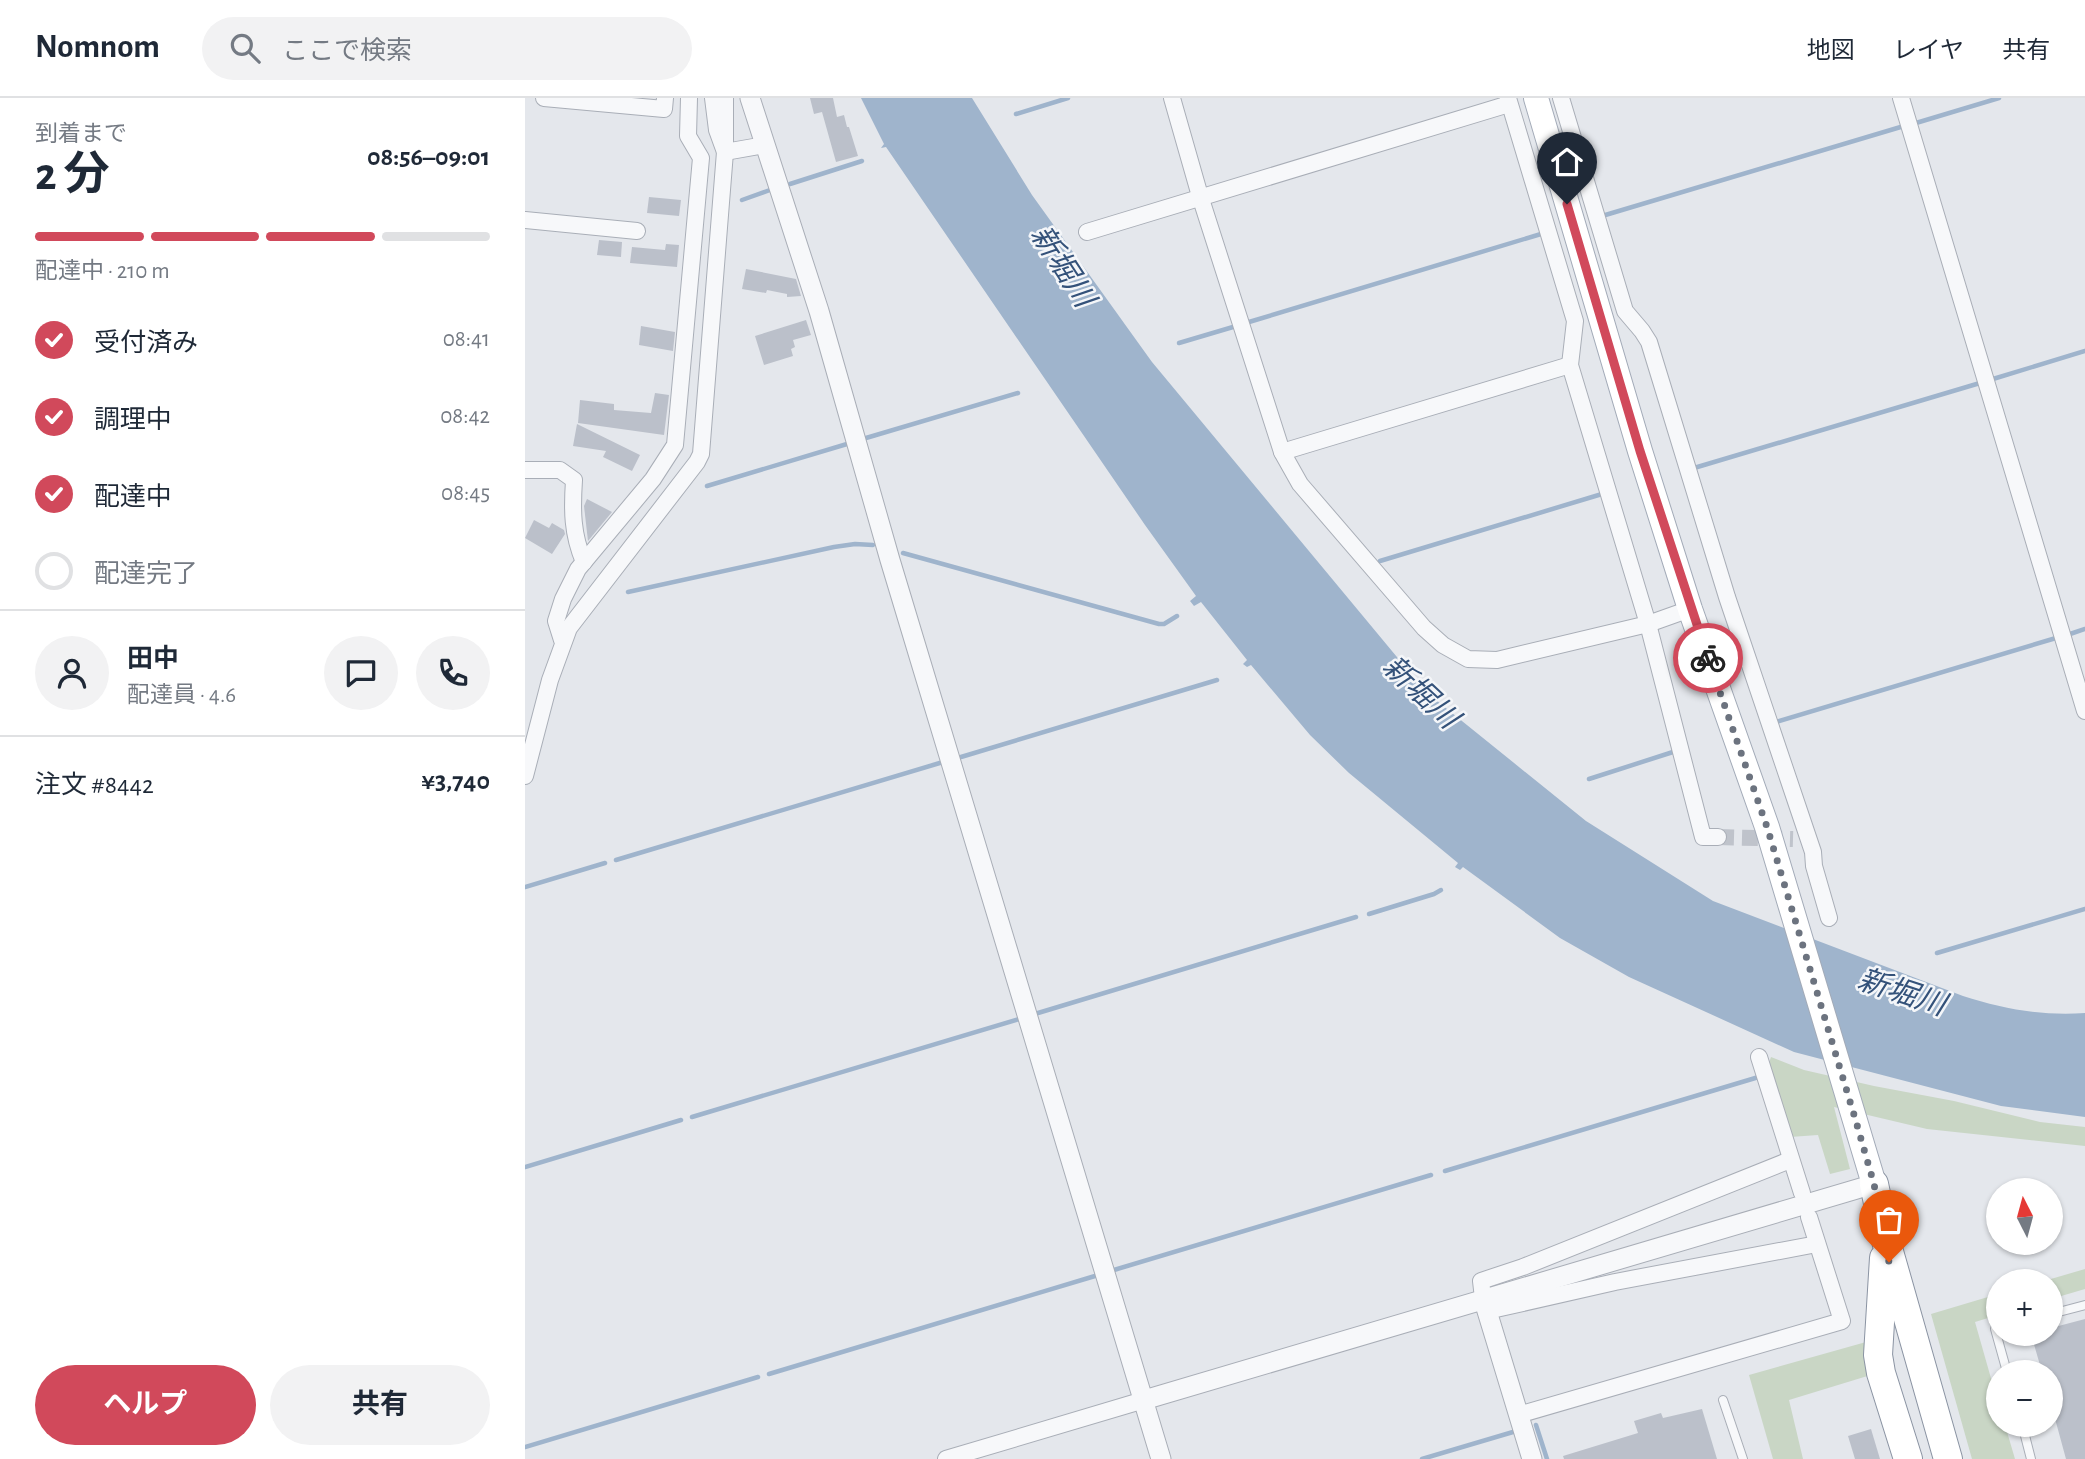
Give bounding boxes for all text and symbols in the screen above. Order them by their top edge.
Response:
search box [202,17,692,80]
icon: search [226,29,264,67]
text: Nomnom [35,31,160,64]
text: ここで検索 [282,38,412,64]
text: 地図 [1807,39,1855,63]
text: レイヤ [1893,39,1964,63]
text: 共有 [2002,39,2050,63]
text: 到着まで [35,123,127,146]
pin [1537,132,1597,204]
icon: home [1548,143,1586,181]
text: 08:56–09:01 [367,144,490,170]
text: 2 分 [35,152,110,198]
water label: 新堀川 [1025,220,1103,315]
text: 配達中 · 210 m [35,260,170,283]
icon: check [35,321,73,359]
text: 08:41 [443,328,490,351]
text: 受付済み [94,330,198,356]
icon: check [35,398,73,436]
text: 08:42 [440,405,490,428]
text: 調理中 [94,407,172,433]
icon: check [35,475,73,513]
text: 08:45 [441,482,490,505]
text: 配達中 [94,484,172,510]
text: 配達完了 [94,561,198,587]
courier [1673,623,1743,693]
button: person [35,636,109,710]
button: chat [324,636,398,710]
button: phone [416,636,490,710]
icon: bike [1689,639,1727,677]
text: 田中 [127,646,179,672]
water label: 新堀川 [1377,650,1467,736]
text: 配達員 · 4.6 [127,684,236,707]
text: ¥3,740 [421,768,490,794]
text: 注文 #8442 [35,772,154,798]
water label: 新堀川 [1854,963,1953,1022]
north arrow [1986,1178,2063,1255]
map controls [1986,1178,2063,1437]
pin [1859,1190,1919,1262]
icon: bag [1870,1201,1908,1239]
button: + [1986,1269,2063,1346]
button: − [1986,1360,2063,1437]
button: ヘルプ [35,1365,256,1445]
button: 共有 [270,1365,490,1445]

